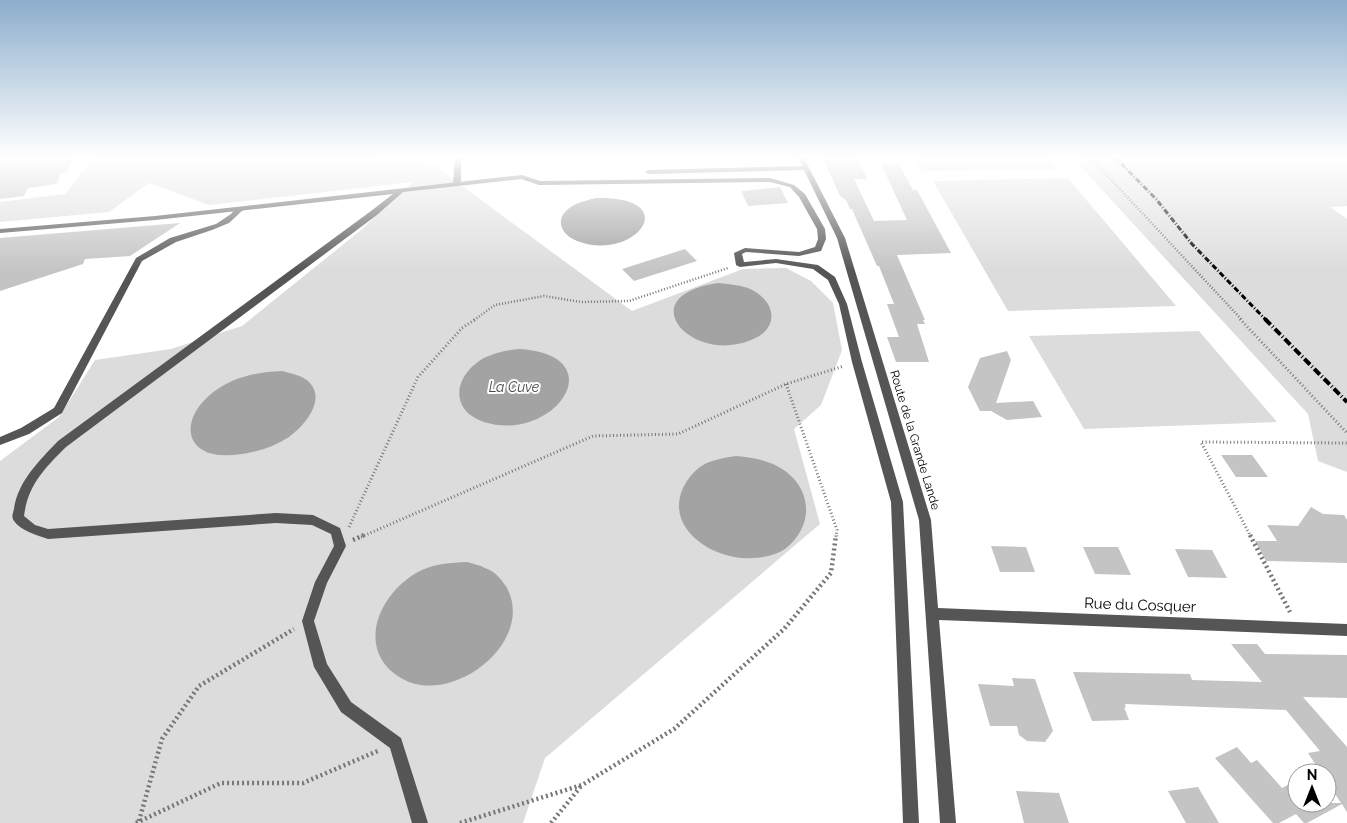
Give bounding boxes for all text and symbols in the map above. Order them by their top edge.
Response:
street label: Route de la Grande Lande [887,368,943,512]
water label: La Cuve [489,379,540,395]
street label: Rue du Cosquer [1084,594,1197,616]
north arrow [1287,763,1337,813]
text: N [1307,767,1317,783]

